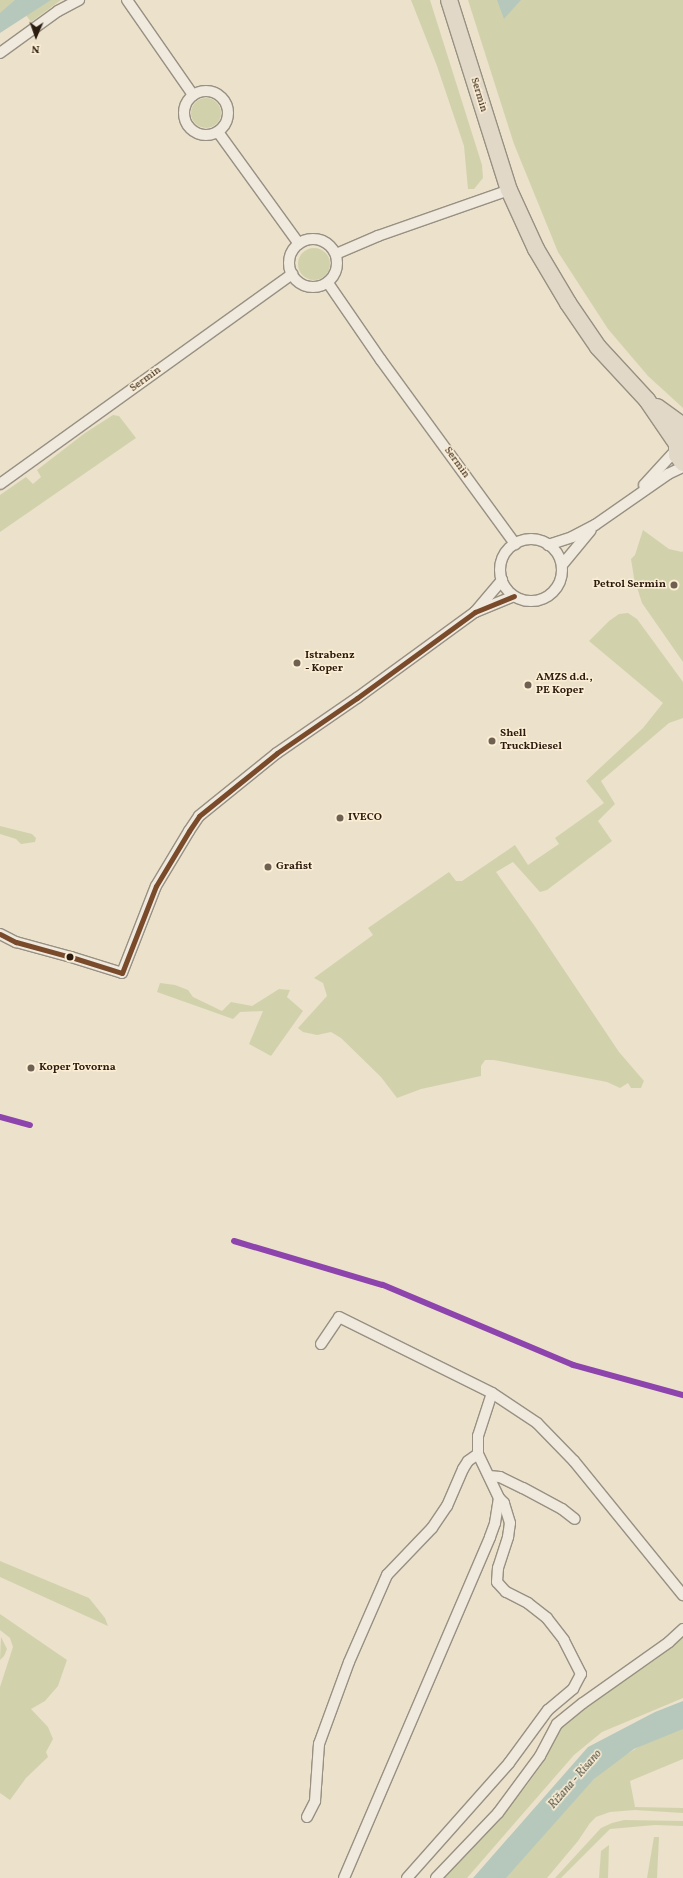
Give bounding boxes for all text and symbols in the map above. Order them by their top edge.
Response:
north arrow [16,16,56,56]
text: N [31,41,40,56]
street label: Sermin [466,76,490,114]
street label: Sermin [128,364,164,396]
street label: Sermin [440,445,472,481]
place label: Petrol Sermin [593,578,666,592]
marker: Petrol Sermin [669,580,679,590]
place label: Istrabenz - Koper [305,650,355,676]
marker: Istrabenz - Koper [292,658,302,668]
place label: AMZS d.d., PE Koper [536,672,593,698]
marker: AMZS d.d., PE Koper [523,680,533,690]
place label: Shell TruckDiesel [500,728,562,754]
marker: Shell TruckDiesel [487,736,497,746]
place label: IVECO [348,811,382,825]
marker: IVECO [335,813,345,823]
place label: Grafist [276,860,312,874]
marker: Grafist [263,862,273,872]
unlabelled marker [65,952,75,962]
place label: Koper Tovorna [39,1061,116,1075]
marker: Koper Tovorna [26,1063,36,1073]
water label: Rižana - Risano [546,1747,606,1813]

